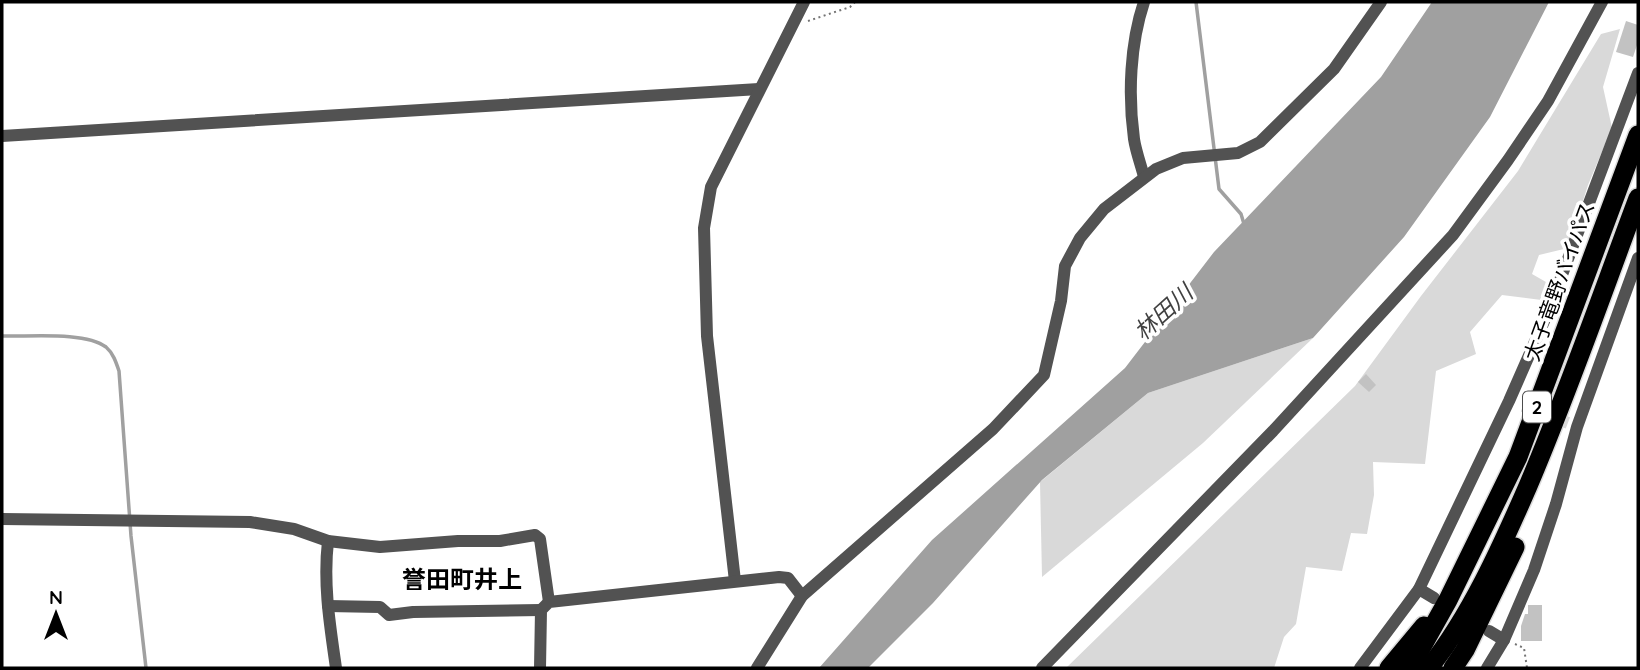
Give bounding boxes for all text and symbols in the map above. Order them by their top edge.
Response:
street label: 太子竜野バイパス [1518,198,1600,364]
water label: 林田川 [1128,276,1201,346]
road number: 2 [1523,392,1551,422]
district label: 誉田町井上 [402,564,522,594]
north arrow [21,579,91,649]
text: N [49,585,63,609]

